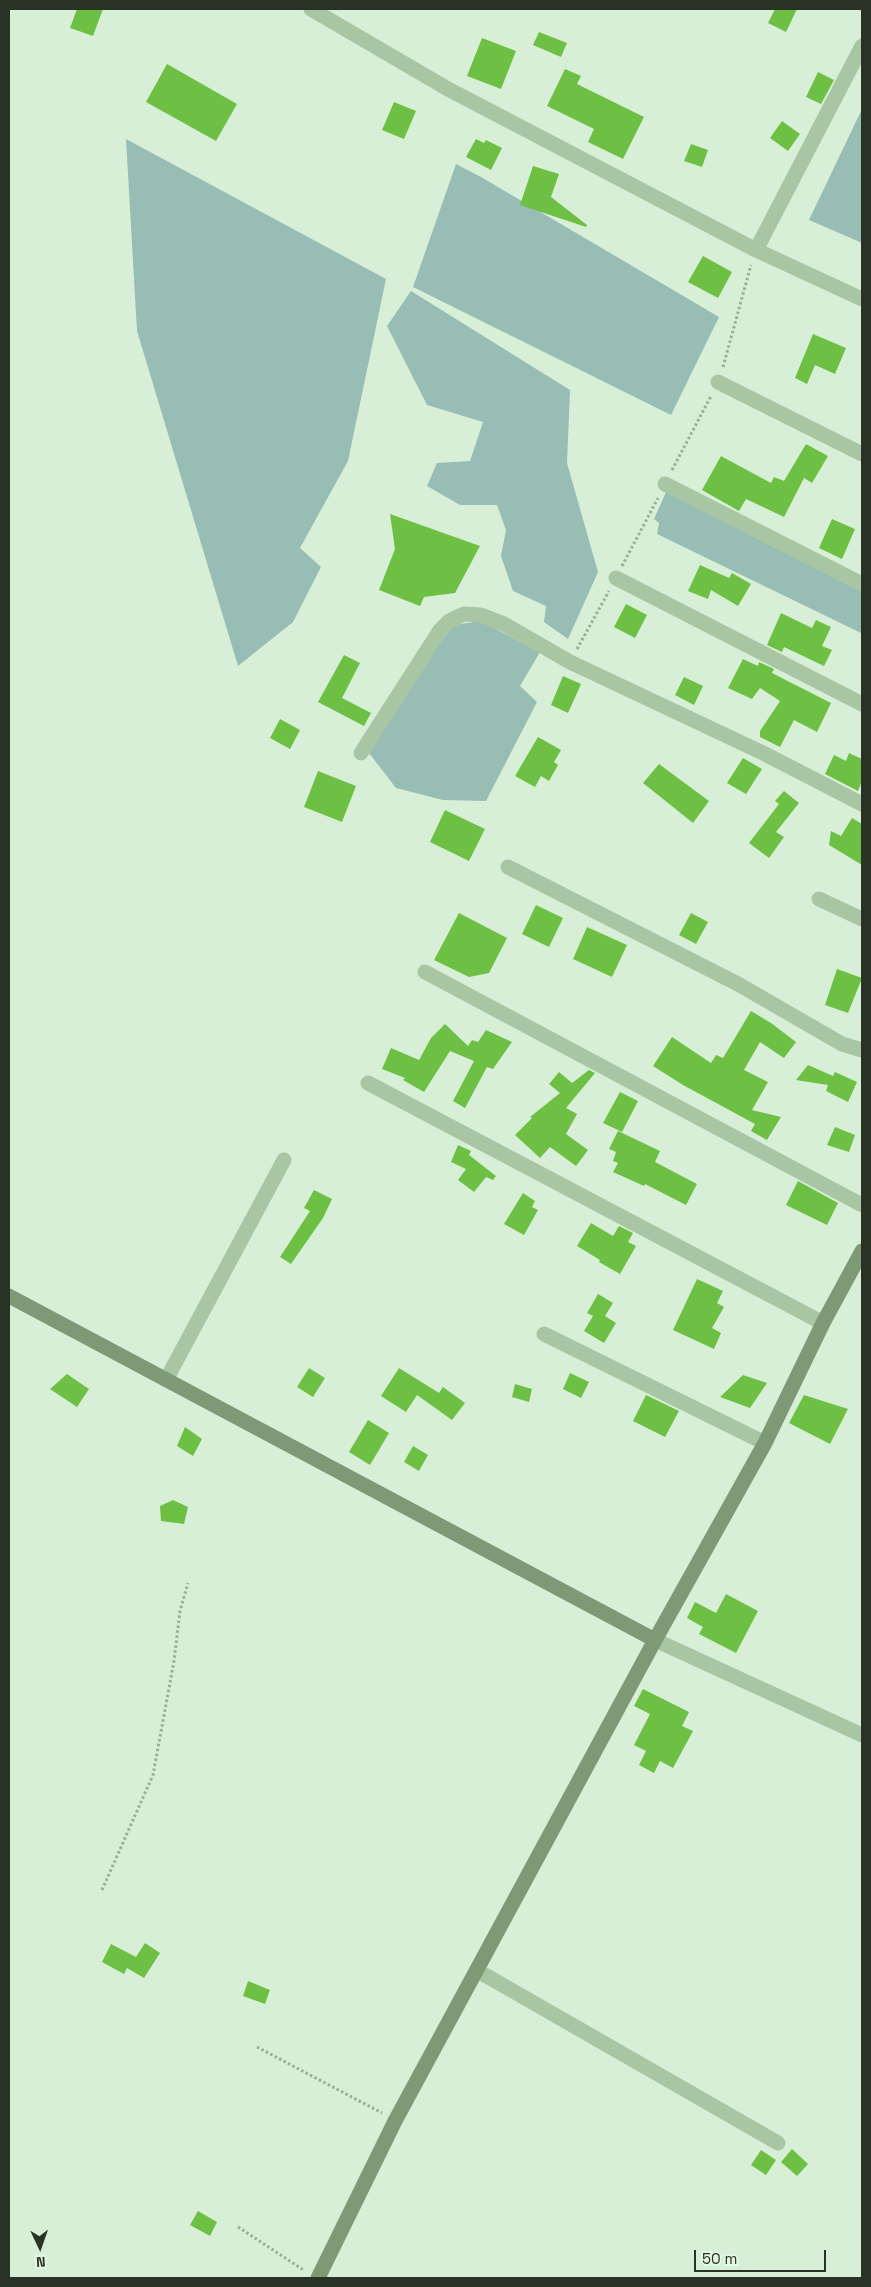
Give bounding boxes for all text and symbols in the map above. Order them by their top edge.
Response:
north arrow [15,2222,65,2272]
scale bar [696,2240,828,2272]
text: 50 m [702,2249,737,2268]
text: N [36,2253,46,2271]

